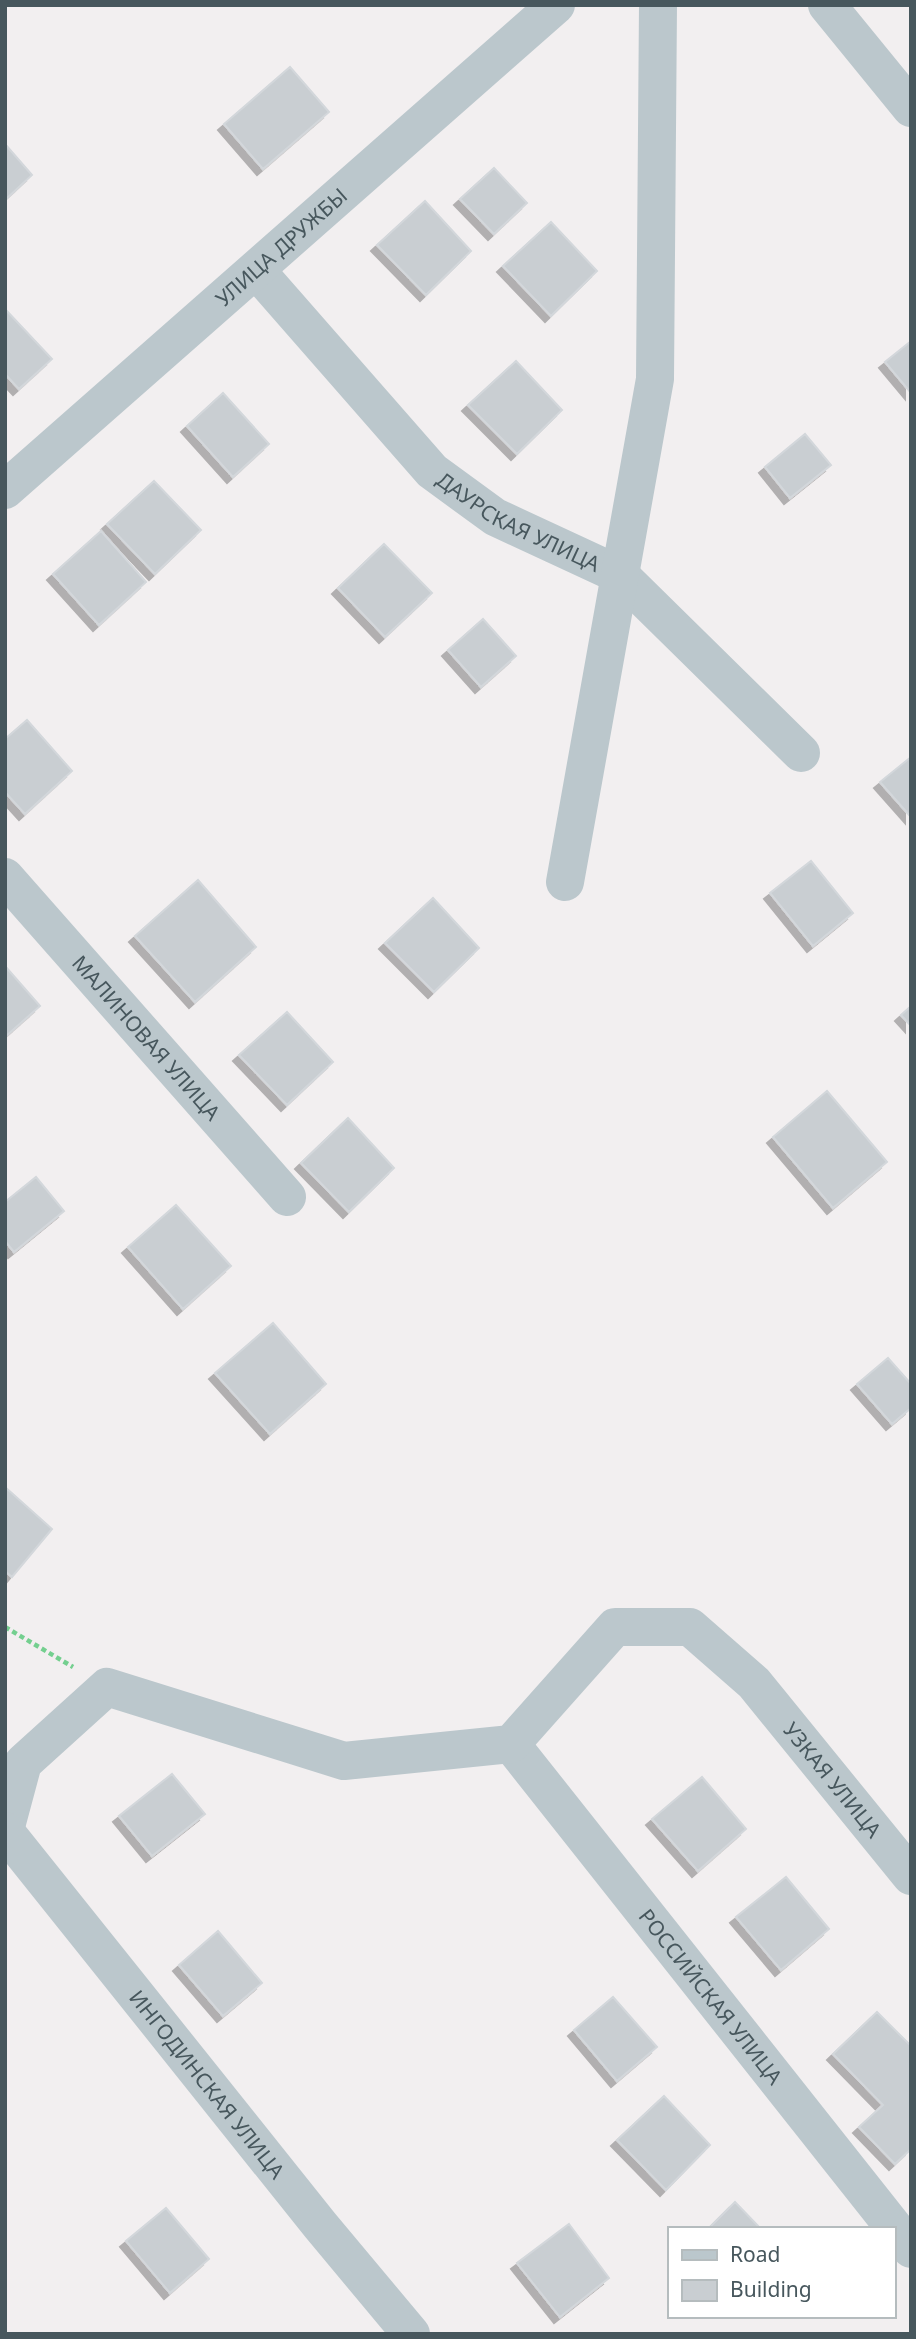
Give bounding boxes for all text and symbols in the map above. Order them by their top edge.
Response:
street label: УЛИЦА ДРУЖБЫ [210,181,353,312]
street label: ДАУРСКАЯ УЛИЦА [431,465,605,578]
street label: МАЛИНОВАЯ УЛИЦА [66,949,227,1126]
street label: УЗКАЯ УЛИЦА [777,1716,888,1844]
street label: РОССИЙСКАЯ УЛИЦА [633,1903,789,2090]
street label: ИНГОДИНСКАЯ УЛИЦА [123,1984,292,2185]
legend [668,2227,895,2318]
text: Road [730,2240,780,2268]
text: Building [730,2275,812,2303]

